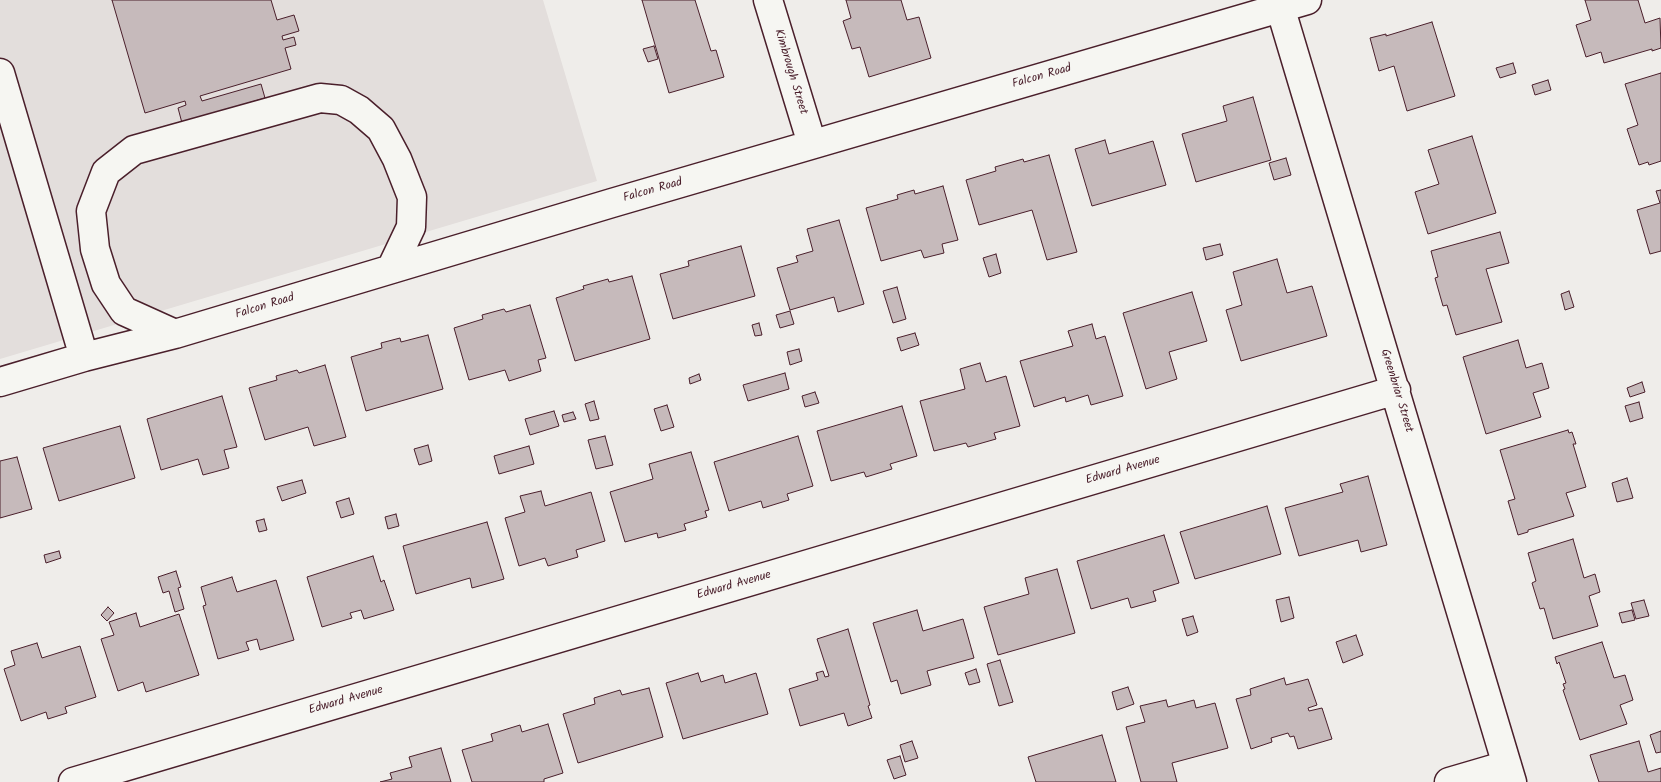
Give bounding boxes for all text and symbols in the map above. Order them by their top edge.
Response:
street label: Kimbrough Street [770,28,810,116]
street label: Falcon Road [1011,62,1073,92]
street label: Falcon Road [622,176,684,206]
street label: Falcon Road [234,291,296,323]
street label: Greenbriar Street [1376,348,1416,434]
street label: Edward Avenue [1084,453,1162,489]
street label: Edward Avenue [695,568,773,604]
street label: Edward Avenue [307,683,385,719]

